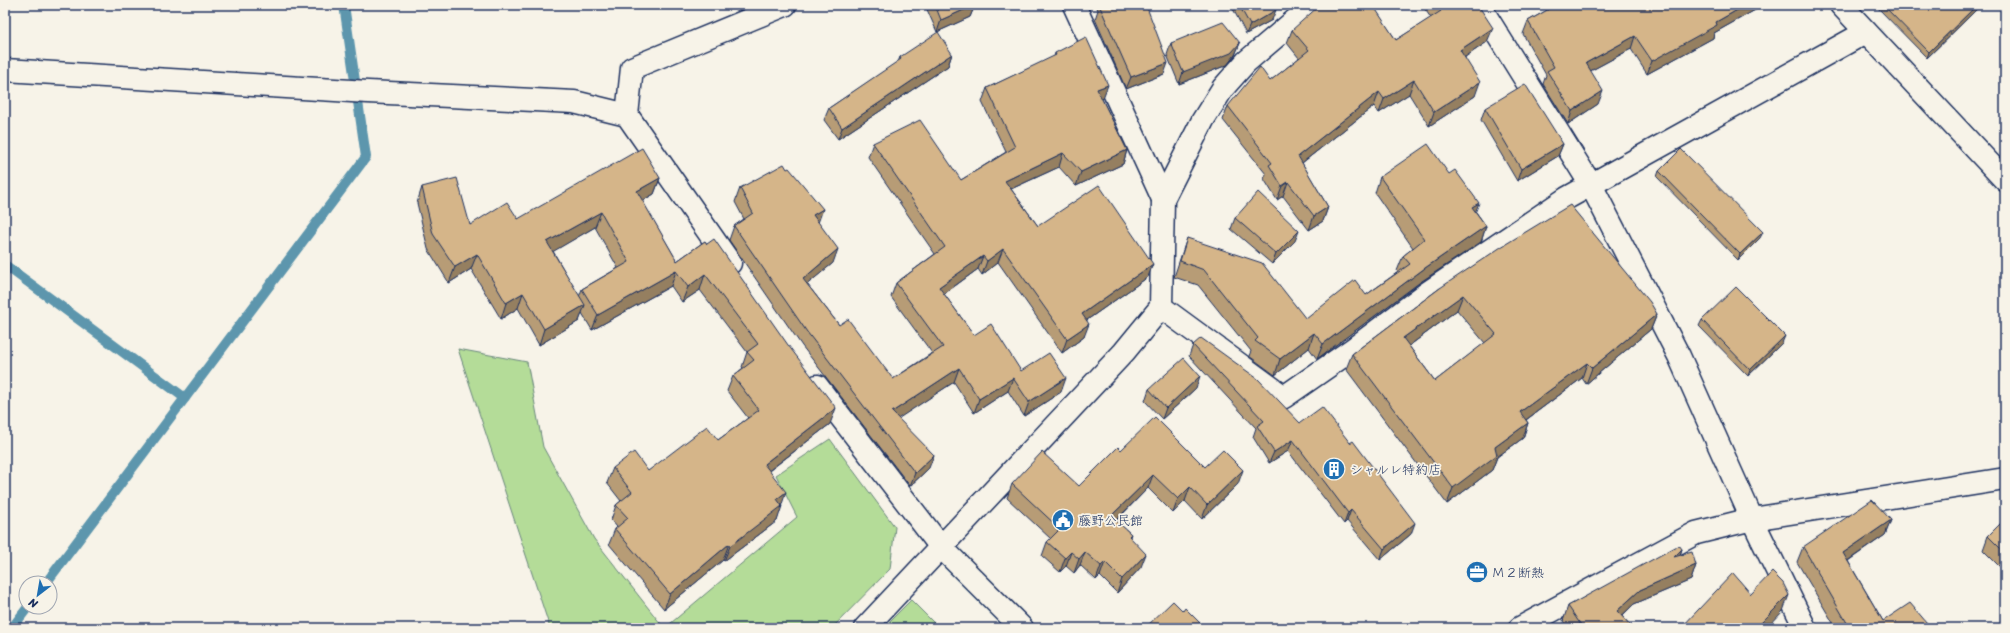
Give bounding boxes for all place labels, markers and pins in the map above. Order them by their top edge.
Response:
building icon: シャルレ特約店 [1321,456,1347,482]
place label: シャルレ特約店 [1350,458,1441,481]
public building icon: 藤野公民館 [1050,507,1076,533]
place label: 藤野公民館 [1078,509,1143,532]
office icon: Ｍ２断熱 [1464,559,1490,585]
place label: Ｍ２断熱 [1492,561,1544,584]

